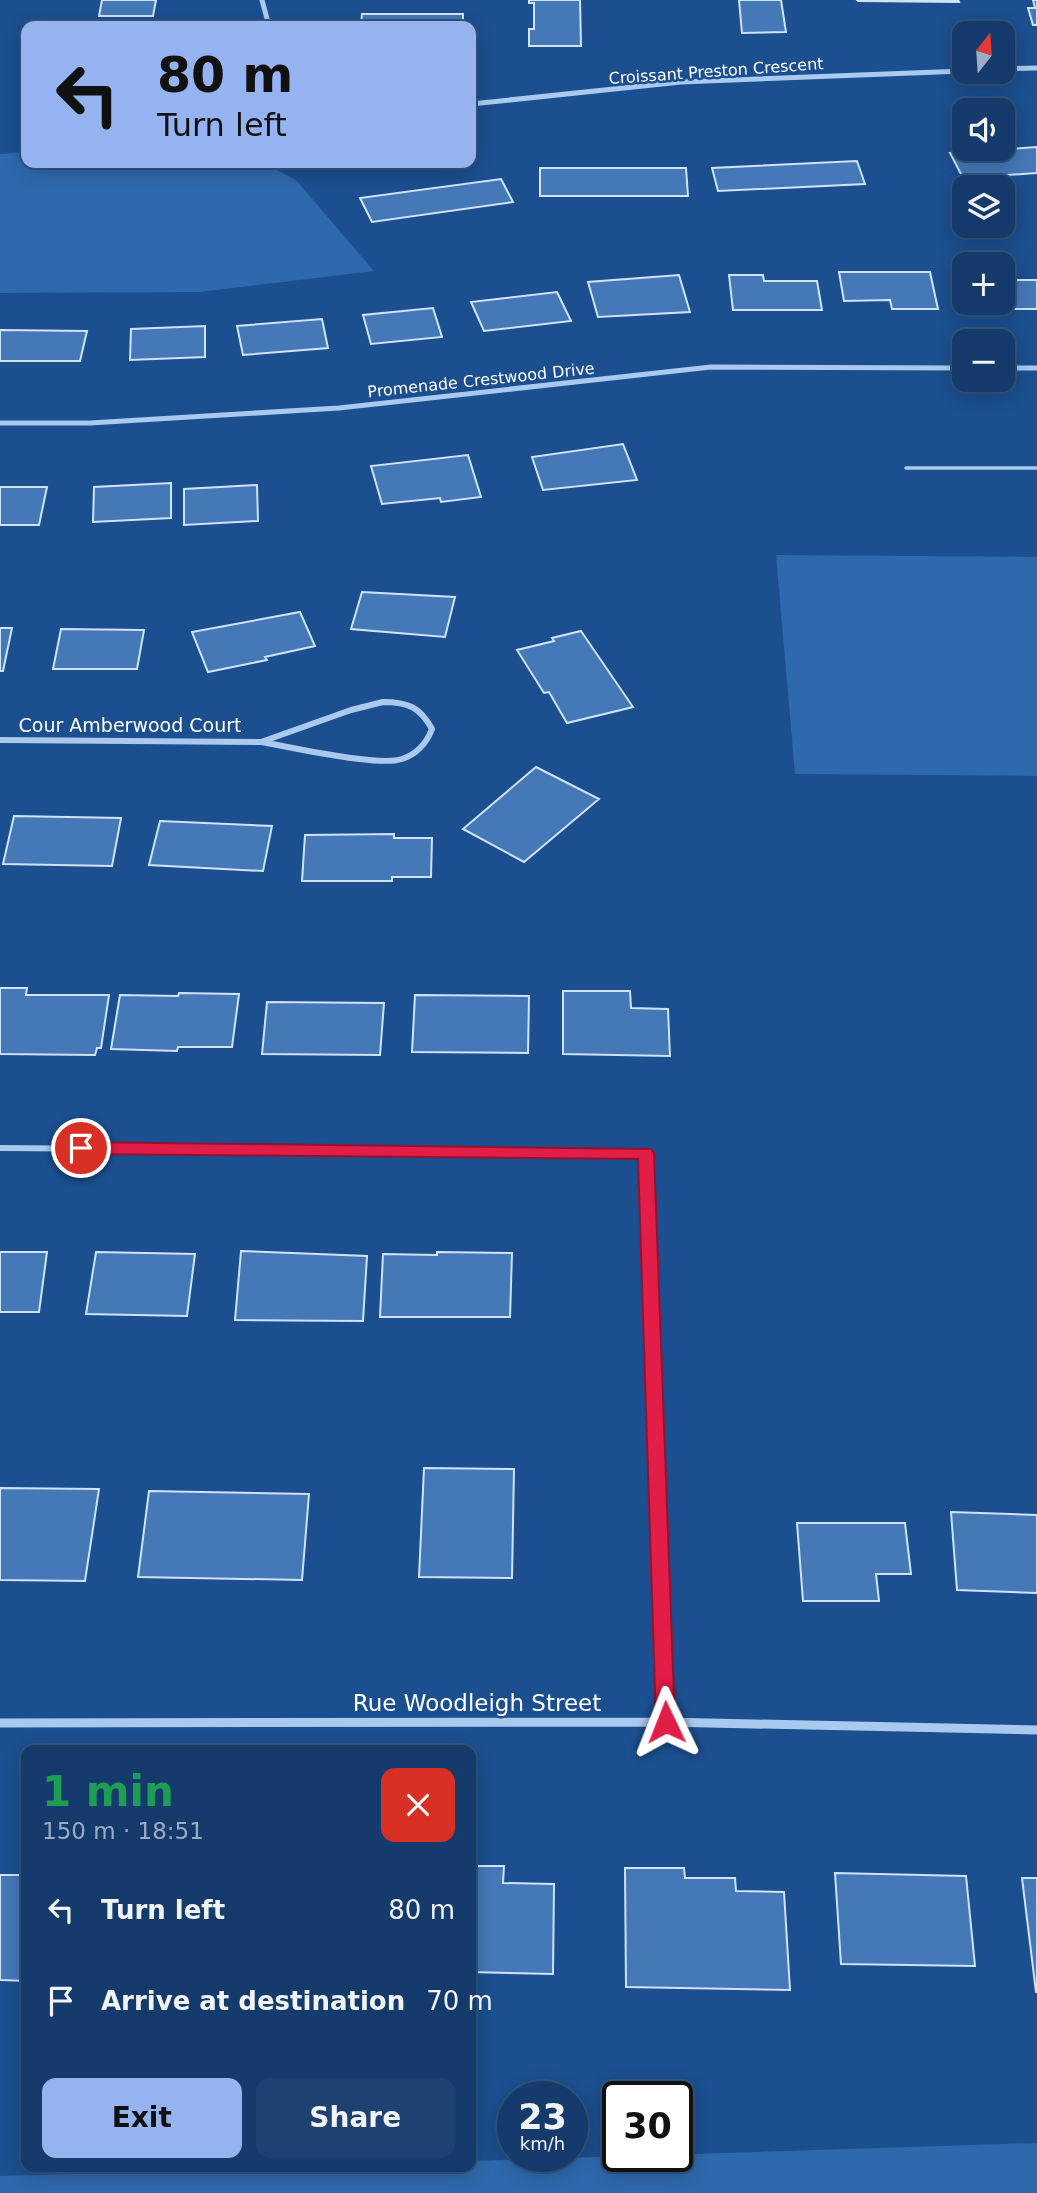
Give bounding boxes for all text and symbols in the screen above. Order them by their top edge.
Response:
north arrow [952,21,1015,84]
map controls [952,21,1015,392]
text: 80 m [157,47,293,104]
icon: left [42,49,133,140]
street label: Croissant Preston Crescent [608,54,824,88]
button: sound [952,98,1015,161]
text: Turn left [157,106,287,144]
button: layers [952,175,1015,238]
button: + [952,252,1015,315]
button: − [952,329,1015,392]
street label: Promenade Crestwood Drive [366,359,596,401]
street label: Cour Amberwood Court [19,714,241,736]
pin [51,1118,111,1178]
icon: arrive [62,1129,100,1167]
position arrow [629,1685,703,1759]
street label: Rue Woodleigh Street [353,1690,601,1716]
text: 1 min [42,1767,174,1816]
button: close [381,1768,455,1842]
text: 150 m · 18:51 [42,1818,204,1844]
icon: left [42,1891,80,1929]
text: Turn left [101,1895,225,1925]
text: 80 m [388,1895,455,1925]
icon: arrive [42,1982,80,2020]
text: Arrive at destination [101,1986,405,2016]
text: 70 m [426,1986,493,2016]
button: Exit [42,2078,242,2158]
button: Share [256,2078,455,2158]
speed limit sign: 30 [602,2081,693,2172]
text: 23 [518,2097,567,2137]
text: km/h [520,2133,565,2154]

